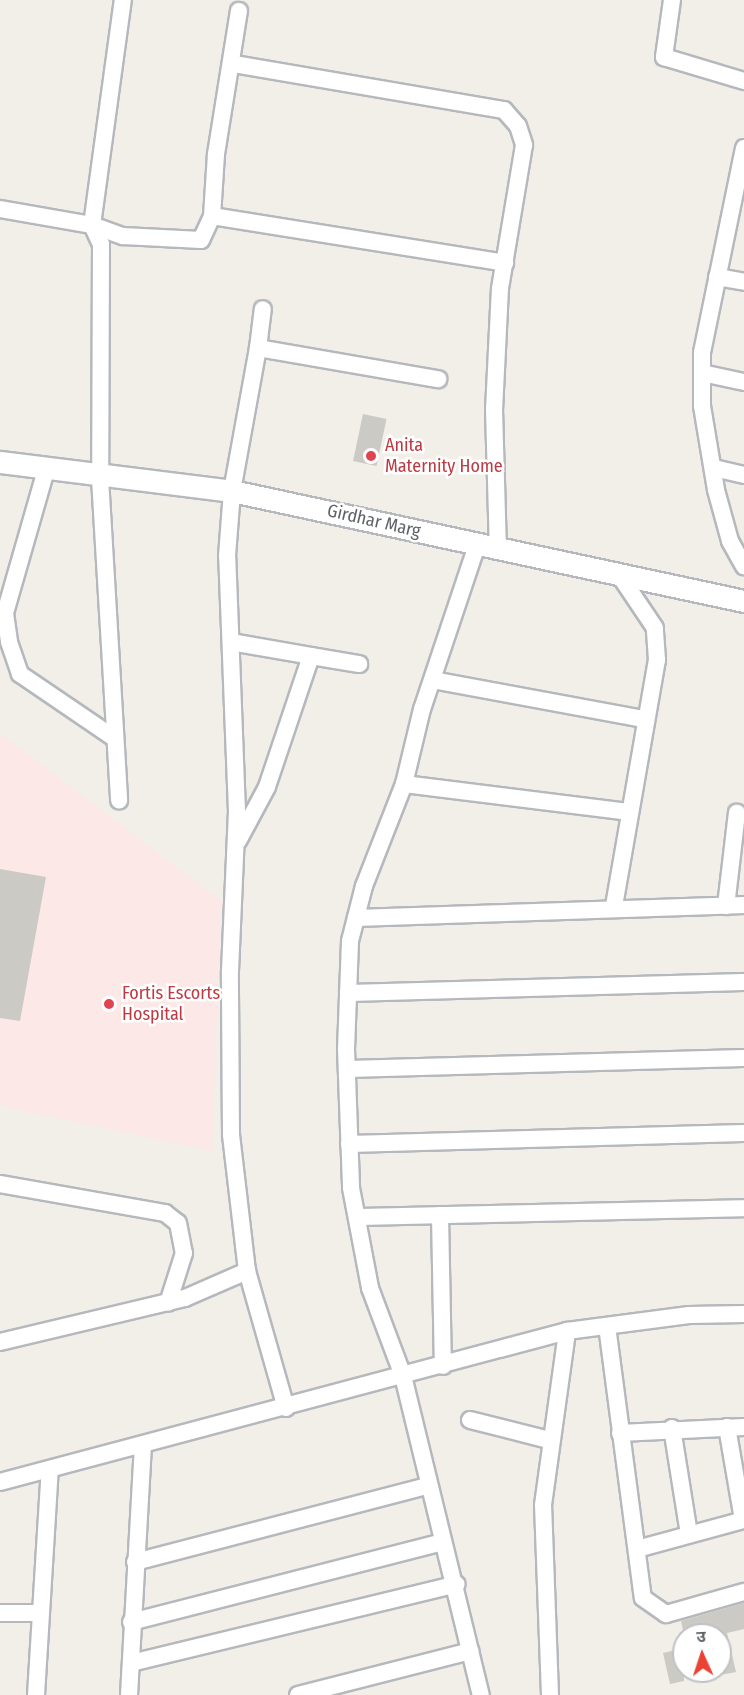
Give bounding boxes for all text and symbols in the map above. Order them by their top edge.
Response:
place label: Anita Maternity Home [385,435,503,478]
marker: Anita Maternity Home [362,447,380,465]
street label: Girdhar Marg [325,500,423,542]
place label: Fortis Escorts Hospital [122,983,220,1026]
marker: Fortis Escorts Hospital [100,995,118,1013]
north arrow [672,1623,732,1683]
text: उ [696,1627,706,1646]

